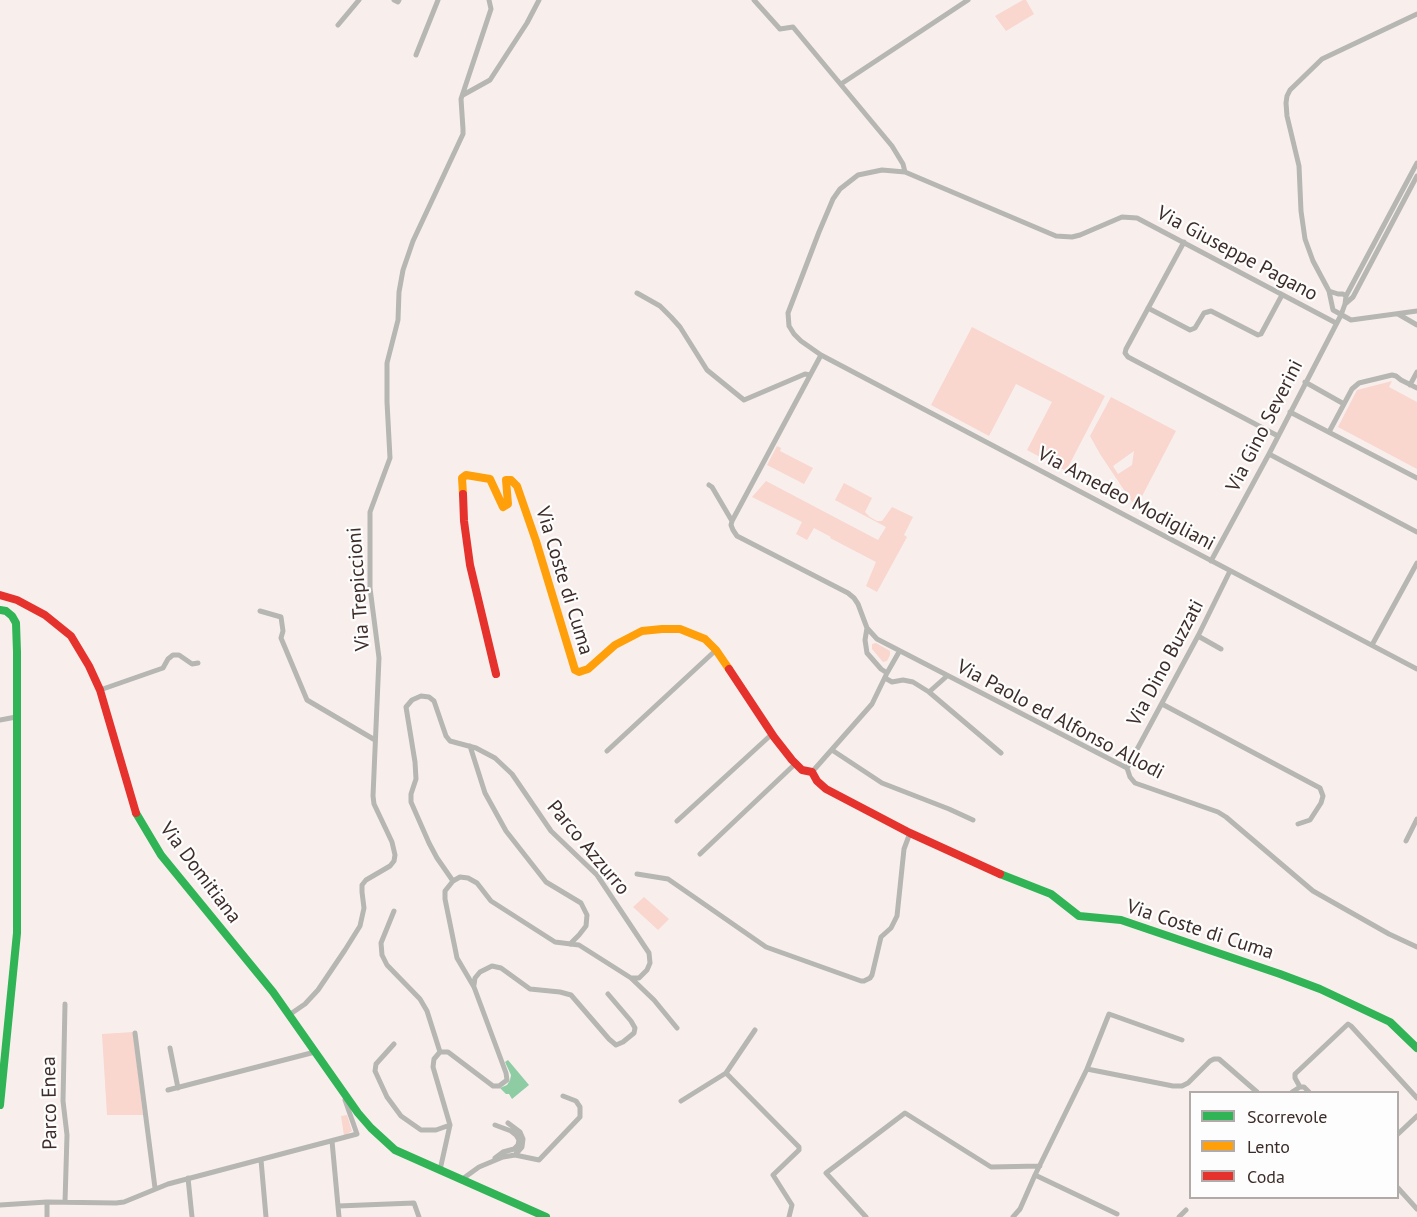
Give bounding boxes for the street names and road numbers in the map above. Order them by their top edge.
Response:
street label: Via Giuseppe Pagano [1152,201,1322,307]
street label: Via Gino Severini [1221,356,1309,496]
street label: Via Amedeo Modigliani [1033,442,1219,556]
street label: Via Coste di Cuma [530,504,598,658]
street label: Via Trepiccioni [343,526,375,652]
street label: Via Dino Buzzati [1123,596,1209,730]
street label: Via Paolo ed Alfonso Allodi [952,655,1168,785]
street label: Parco Azzurro [542,796,634,900]
street label: Via Domitiana [154,818,246,928]
street label: Via Coste di Cuma [1123,895,1277,965]
street label: Parco Enea [37,1056,63,1150]

